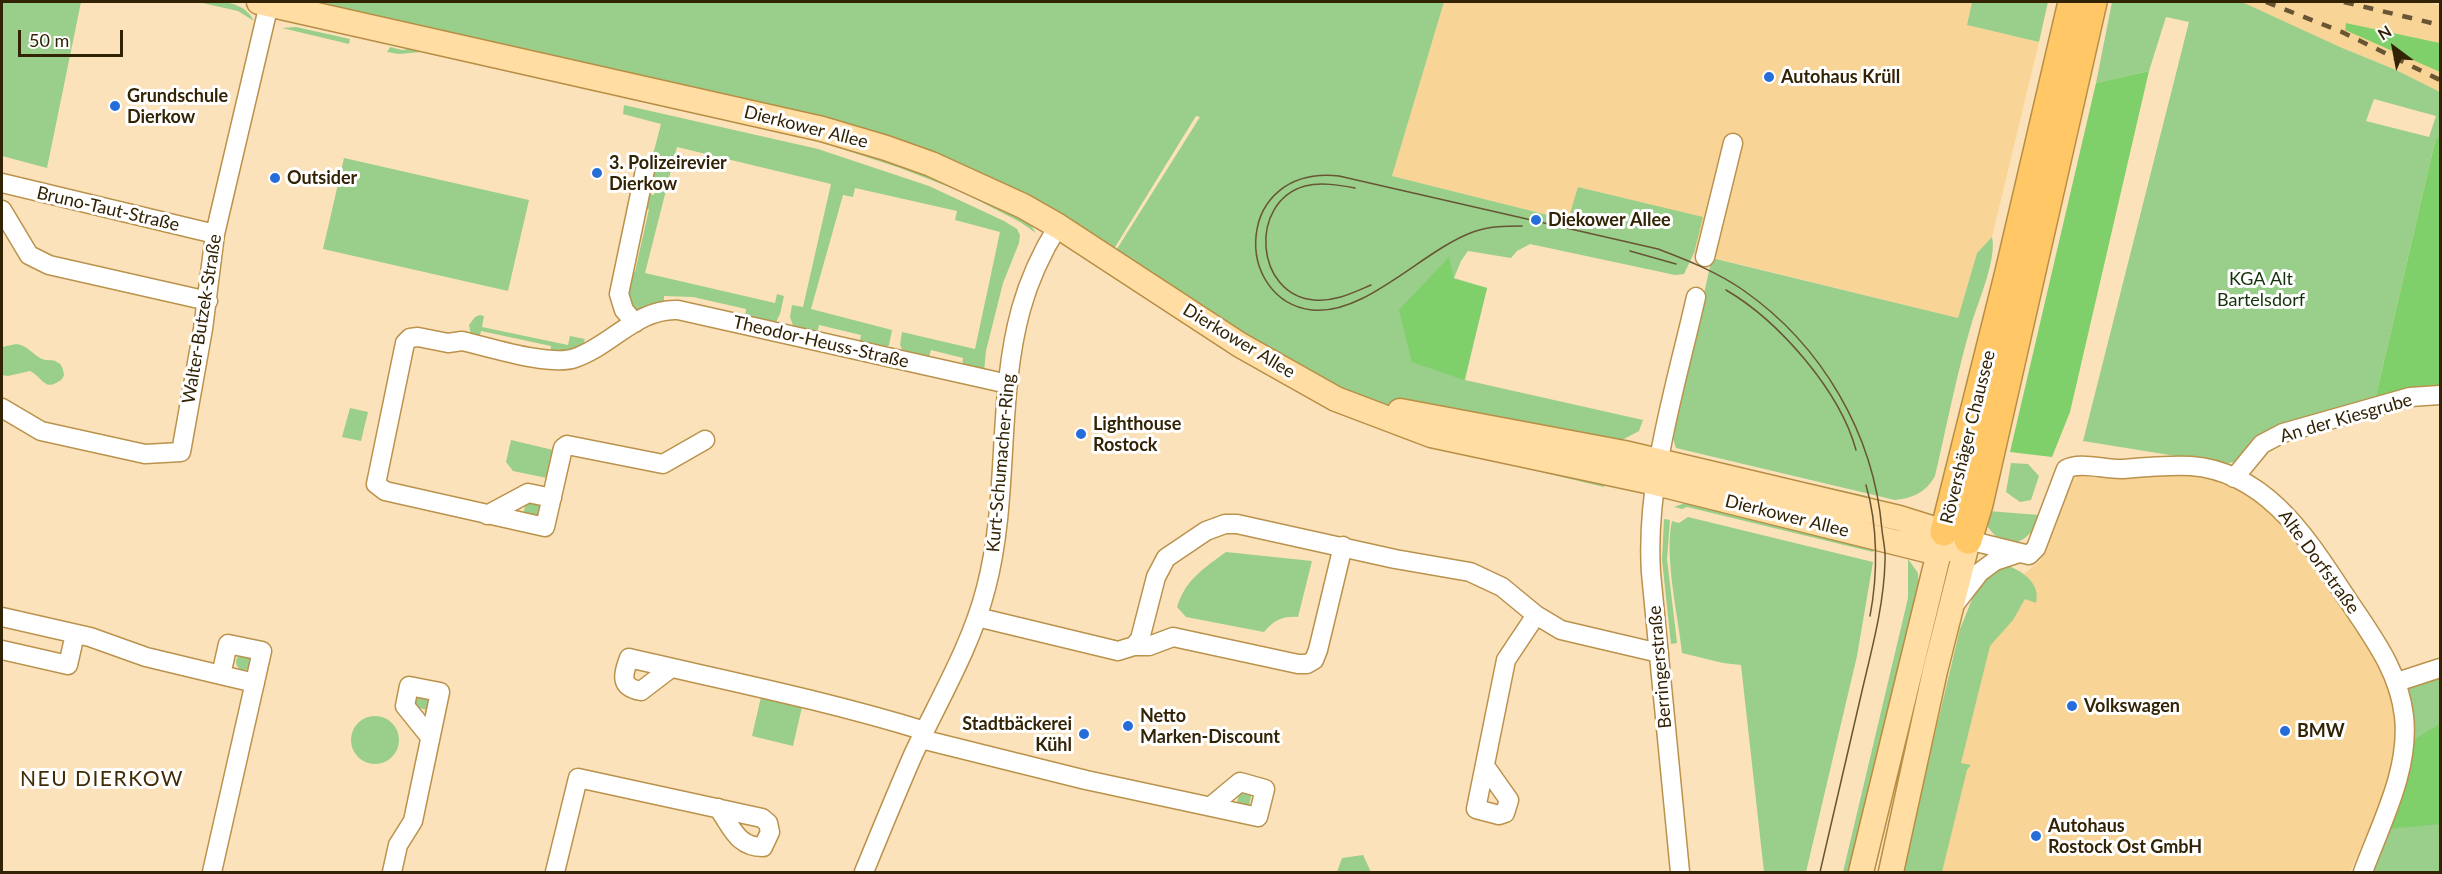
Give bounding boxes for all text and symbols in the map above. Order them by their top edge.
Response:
scale bar [21,18,126,56]
north arrow [2364,18,2424,78]
text: N [2374,21,2394,44]
text: 50 m [29,29,69,51]
place label: Autohaus Krüll [1781,66,1900,88]
marker: Autohaus Krüll [1762,70,1776,84]
place label: Grundschule Dierkow [127,85,228,128]
marker: Grundschule Dierkow [108,99,122,113]
street label: Dierkower Allee [742,101,870,153]
place label: 3. Polizeirevier Dierkow [609,152,727,195]
marker: 3. Polizeirevier Dierkow [590,166,604,180]
place label: Outsider [287,167,357,189]
marker: Outsider [268,171,282,185]
street label: Bruno-Taut-Straße [35,182,181,236]
place label: Diekower Allee [1548,209,1671,231]
marker: Diekower Allee [1529,213,1543,227]
street label: Walter-Butzek-Straße [178,233,226,405]
park label: KGA Alt Bartelsdorf [2217,268,2305,310]
street label: Dierkower Allee [1179,299,1299,383]
street label: Theodor-Heuss-Straße [731,311,911,373]
street label: Rövershäger Chaussee [1936,348,2000,526]
street label: Kurt-Schumacher-Ring [982,373,1020,553]
street label: An der Kiesgrube [2277,389,2415,447]
place label: Lighthouse Rostock [1093,413,1181,456]
marker: Lighthouse Rostock [1074,427,1088,441]
street label: Dierkower Allee [1723,490,1851,542]
street label: Alte Dorfstraße [2274,506,2364,618]
street label: Berringerstraße [1644,605,1676,729]
place label: Volkswagen [2084,695,2180,717]
marker: Volkswagen [2065,699,2079,713]
place label: Netto Marken-Discount [1140,705,1280,748]
place label: Stadtbäckerei Kühl [962,713,1072,756]
marker: Netto Marken-Discount [1121,719,1135,733]
place label: BMW [2297,720,2345,742]
marker: BMW [2278,724,2292,738]
marker: Stadtbäckerei Kühl [1077,727,1091,741]
district label: NEU DIERKOW [20,766,184,792]
place label: Autohaus Rostock Ost GmbH [2048,815,2202,858]
marker: Autohaus Rostock Ost GmbH [2029,829,2043,843]

